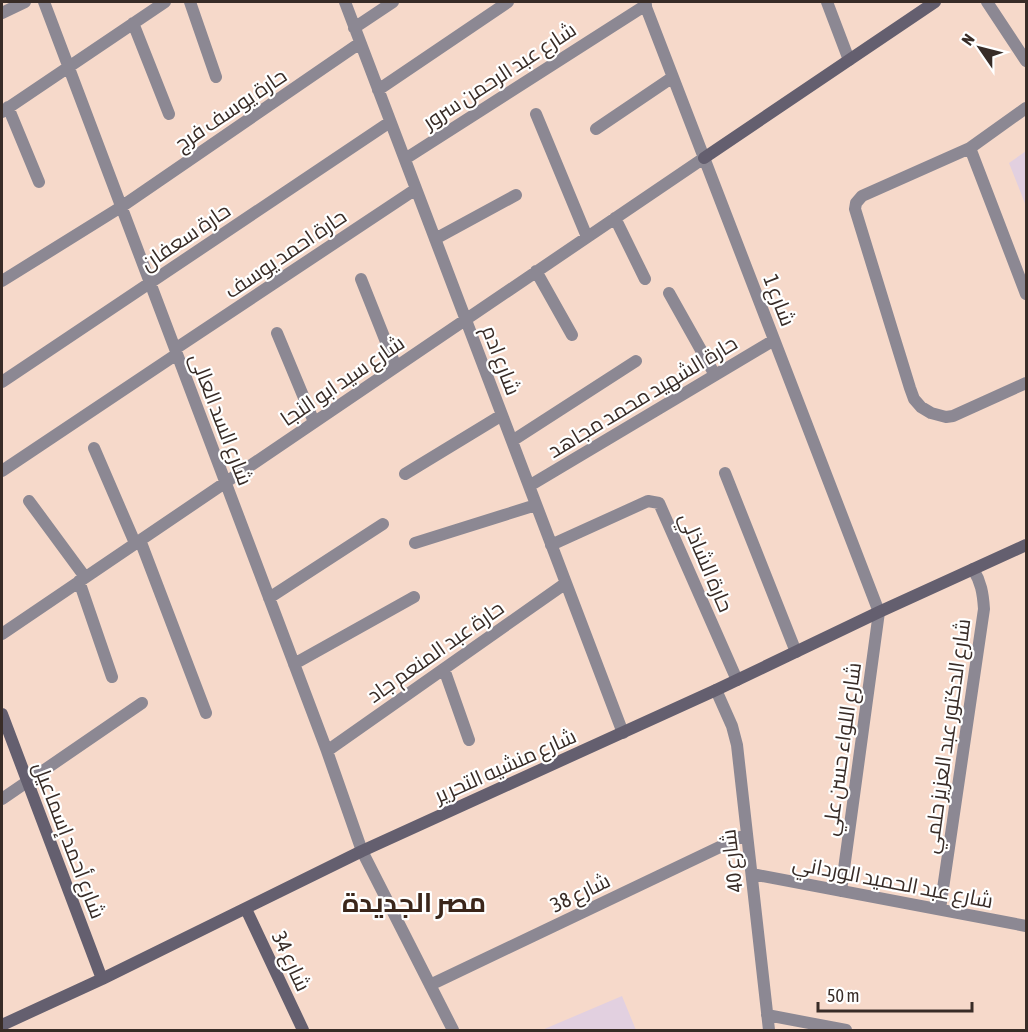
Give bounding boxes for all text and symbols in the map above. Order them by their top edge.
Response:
street label: شارع عبد الرحمن سرور [417,17,582,137]
north arrow [950,18,1010,78]
text: N [958,30,978,48]
street label: حارة يوسف فرج [169,63,292,158]
street label: حارة سعفان [136,197,235,276]
street label: حارة احمد يوسف [220,204,351,303]
street label: شارع 1 [756,271,801,330]
street label: شارع ادم [475,322,526,399]
street label: شارع سيد ابو النجا [276,330,410,433]
street label: حارة الشهيد محمد مجاهد [543,330,742,464]
street label: شارع السد العالى [183,350,258,490]
street label: حارة الشاذلي [671,509,739,617]
street label: حارة عبد المنعم جاد [362,595,510,709]
street label: شارع الدكتور عبد العزيز حلمي [918,617,979,856]
street label: شارع اللواء حسن علي [817,661,870,838]
street label: شارع منشيه التحرير [429,723,581,810]
street label: شارع أحمد إسماعيل [26,758,111,923]
street label: شارع 40 [715,828,750,894]
street label: شارع عبد الحميد الورداني [790,850,995,917]
street label: شارع 38 [546,867,615,919]
district label: مصر الجديدة [342,887,486,919]
street label: شارع 34 [265,927,316,996]
scale bar [818,975,972,1013]
text: 50 m [827,985,859,1006]

